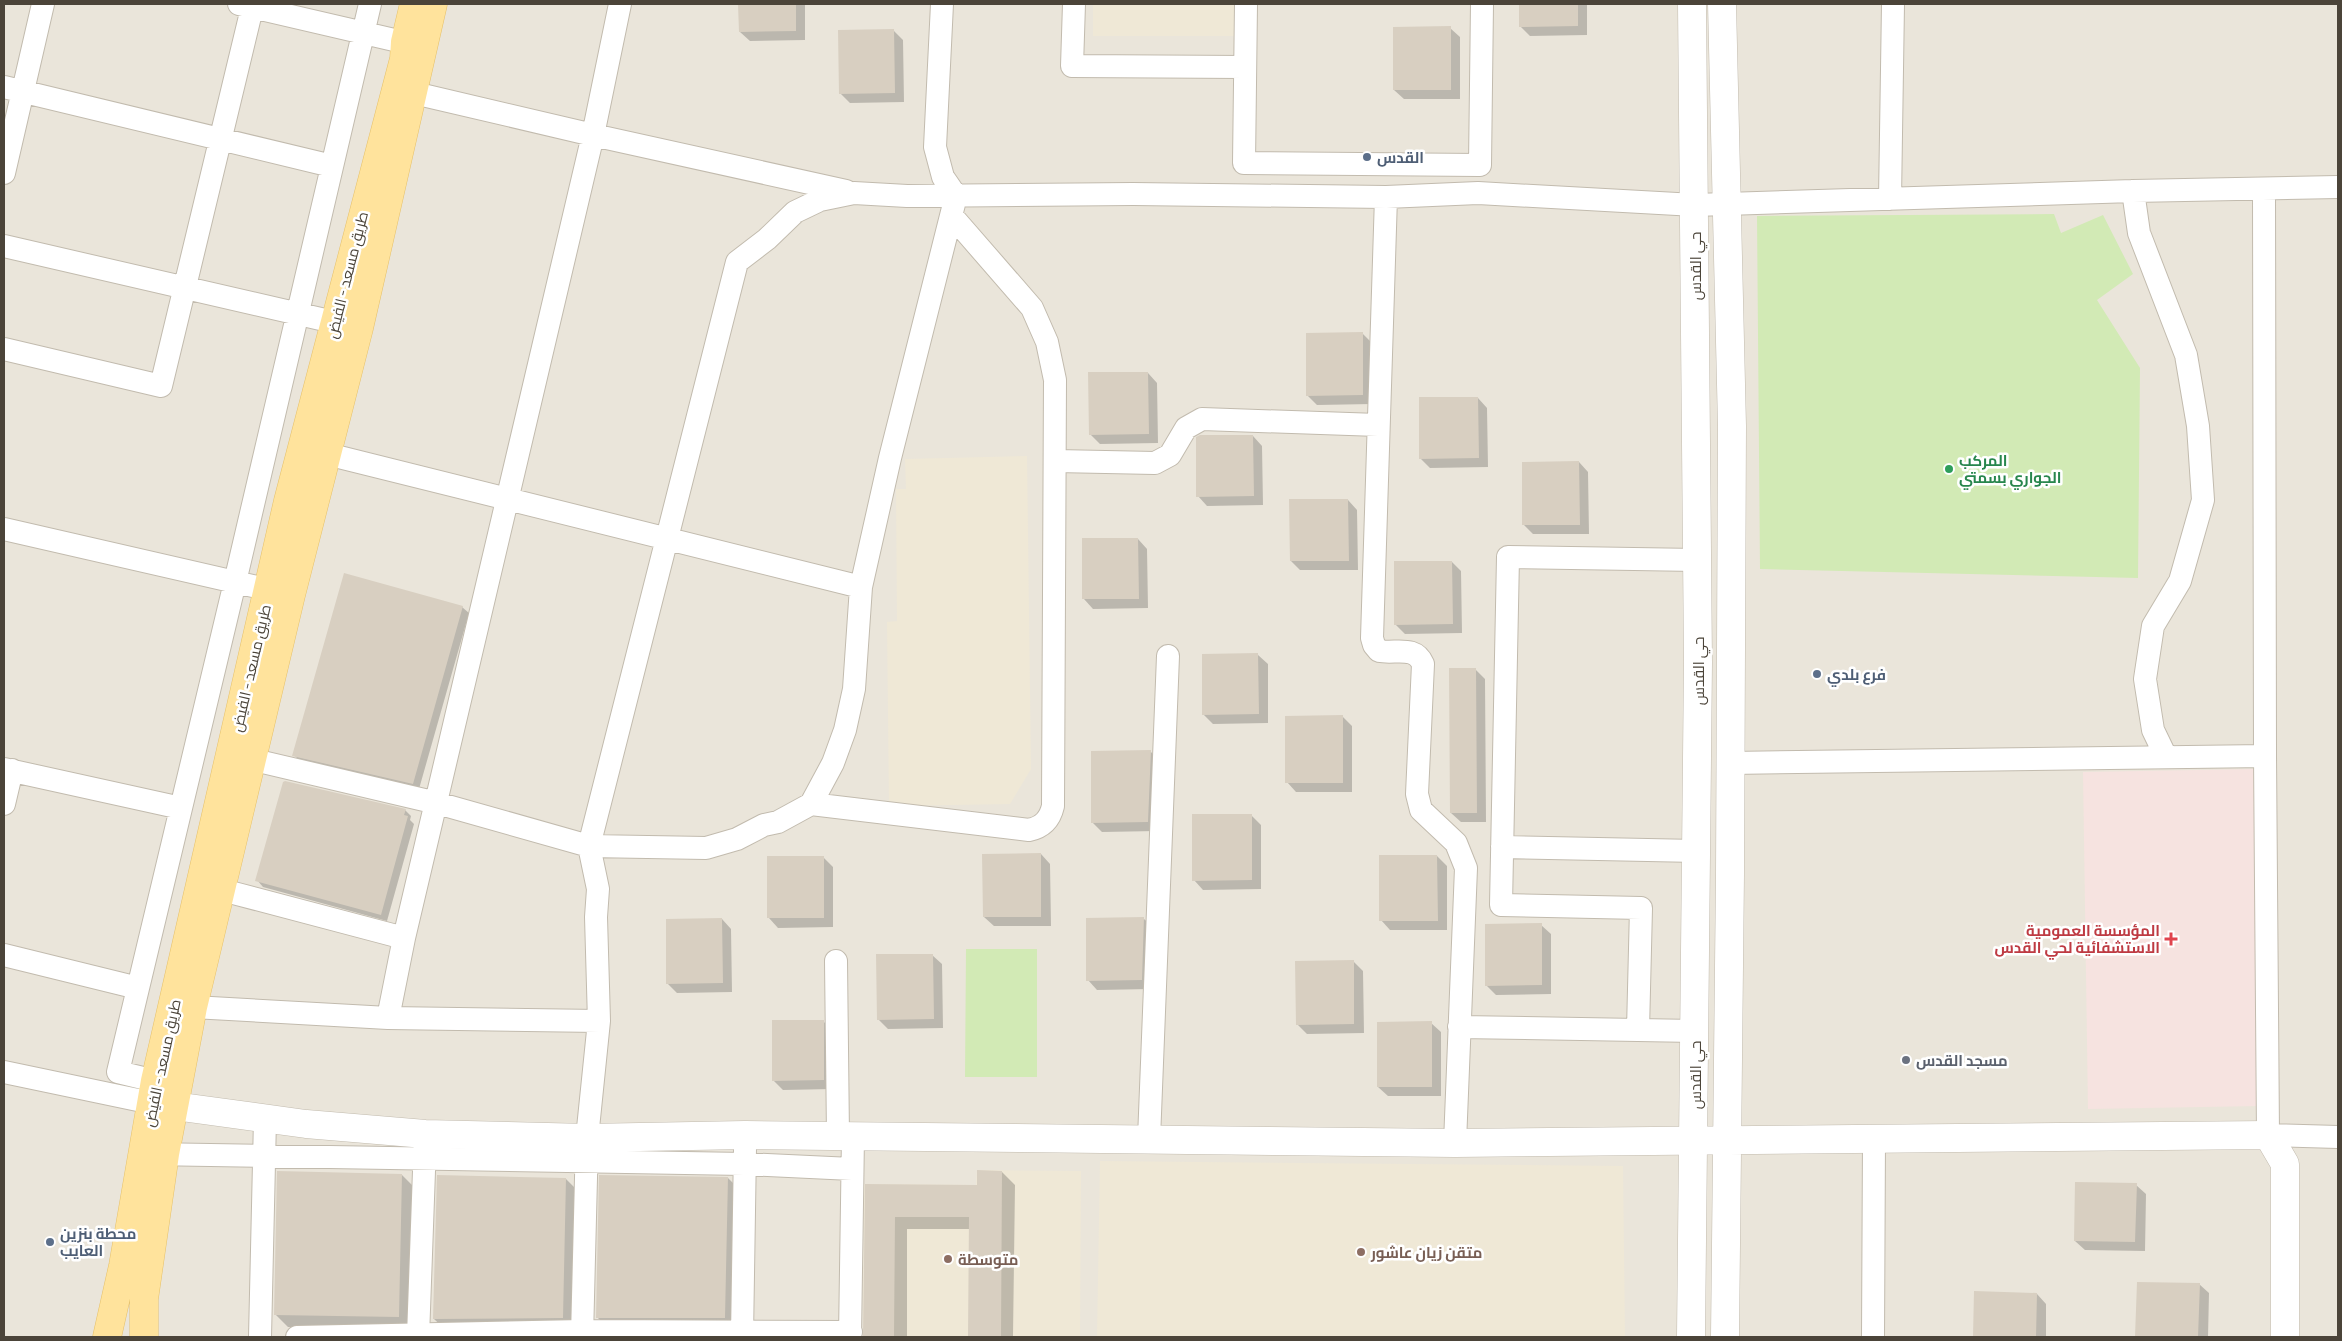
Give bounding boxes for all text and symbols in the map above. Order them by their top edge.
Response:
place label: القدس [1377,147,1424,168]
marker: القدس [1361,151,1373,163]
street label: طريق مسعد - الفيض [321,209,373,341]
street label: حي القدس [1685,232,1708,300]
place label: المركب الجواري بسمتي [1959,450,2061,490]
marker: المركب الجواري بسمتي [1943,463,1955,475]
street label: طريق مسعد - الفيض [226,602,276,734]
street label: حي القدس [1688,637,1711,705]
place label: فرع بلدي [1827,664,1886,687]
marker: فرع بلدي [1811,668,1823,680]
place label: المؤسسة العمومية الاستشفائية لحي القدس [1995,920,2160,960]
marker: المؤسسة العمومية الاستشفائية لحي القدس [2164,932,2178,946]
street label: طريق مسعد - الفيض [138,997,186,1129]
street label: حي القدس [1685,1041,1708,1109]
place label: مسجد القدس [1916,1050,2008,1071]
marker: مسجد القدس [1900,1054,1912,1066]
place label: محطة بنزين العايب [60,1223,136,1261]
marker: محطة بنزين العايب [44,1236,56,1248]
place label: متقن زيان عاشور [1370,1242,1483,1263]
marker: متقن زيان عاشور [1355,1246,1367,1258]
place label: متوسطة [958,1249,1018,1270]
marker: متوسطة [942,1253,954,1265]

